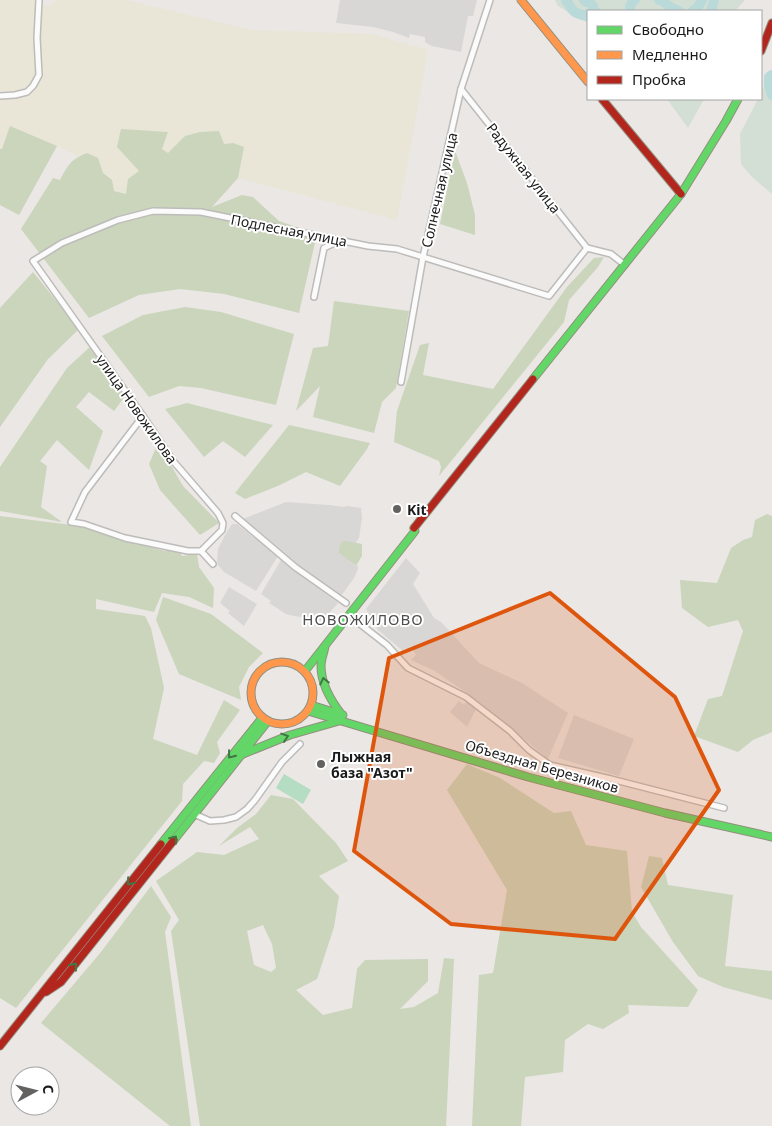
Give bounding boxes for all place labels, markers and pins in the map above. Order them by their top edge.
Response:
place label: Kit [407,500,427,519]
marker: Kit [391,503,403,515]
place label: Лыжная база "Азот" [331,747,413,782]
marker: Лыжная база "Азот" [315,758,327,770]

